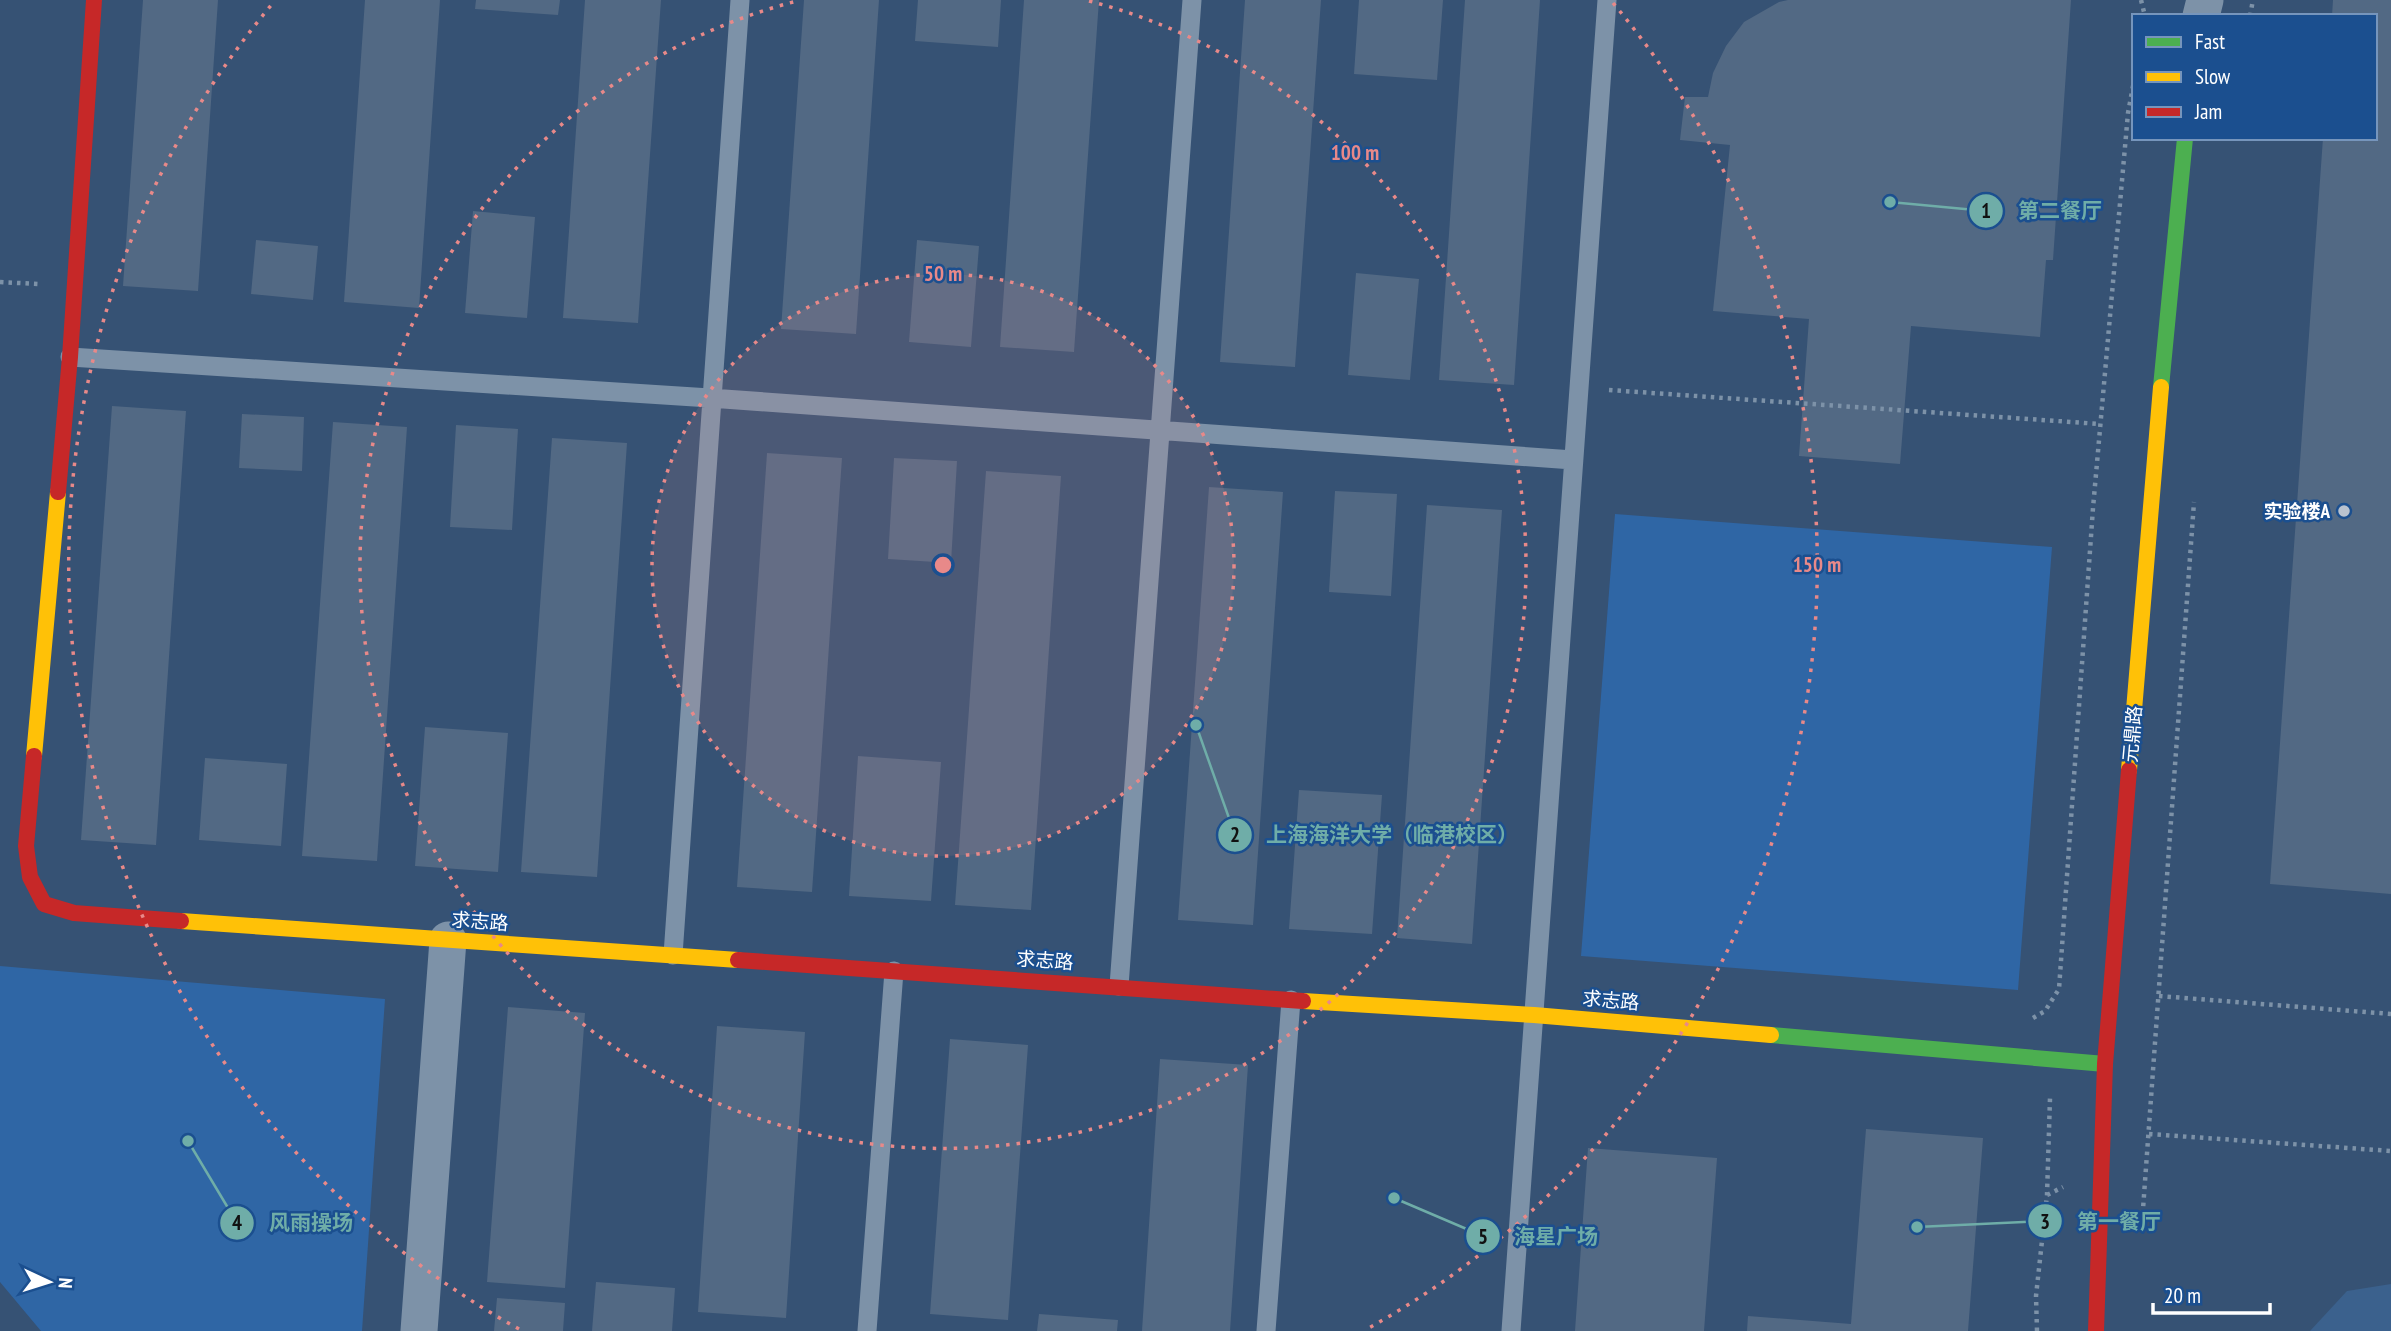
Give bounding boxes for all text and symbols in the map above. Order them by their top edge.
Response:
legend [2132,14,2377,140]
text: Fast [2195,28,2225,55]
text: Slow [2195,63,2231,90]
text: Jam [2194,98,2222,125]
text: 100 m [1331,139,1379,166]
callout: 第二餐厅 [1969,190,2116,232]
text: 1 [1981,197,1991,224]
text: 第二餐厅 [2018,197,2102,224]
text: 50 m [924,260,962,287]
place label: 实验楼A [2263,499,2330,523]
marker: 实验楼A [2336,503,2352,519]
text: 150 m [1793,551,1841,578]
centre of rings [931,553,955,577]
street label: 元鼎路 [2118,705,2146,763]
callout: 上海海洋大学（临港校区） [1217,814,1532,856]
text: 2 [1230,821,1240,848]
text: 上海海洋大学（临港校区） [1266,821,1518,848]
street label: 求志路 [451,907,509,935]
street label: 求志路 [1016,946,1074,974]
street label: 求志路 [1582,986,1640,1014]
callout: 第一餐厅 [2028,1200,2175,1242]
callout: 风雨操场 [220,1202,367,1244]
text: 3 [2040,1208,2050,1235]
text: 第一餐厅 [2077,1208,2161,1235]
text: 4 [232,1209,242,1236]
text: 风雨操场 [269,1209,353,1236]
callout: 海星广场 [1465,1215,1612,1257]
text: 5 [1478,1223,1488,1250]
text: 海星广场 [1514,1223,1598,1250]
north arrow [14,1247,84,1317]
scale bar [2153,1272,2270,1316]
text: N [54,1277,78,1289]
text: 20 m [2164,1282,2201,1309]

